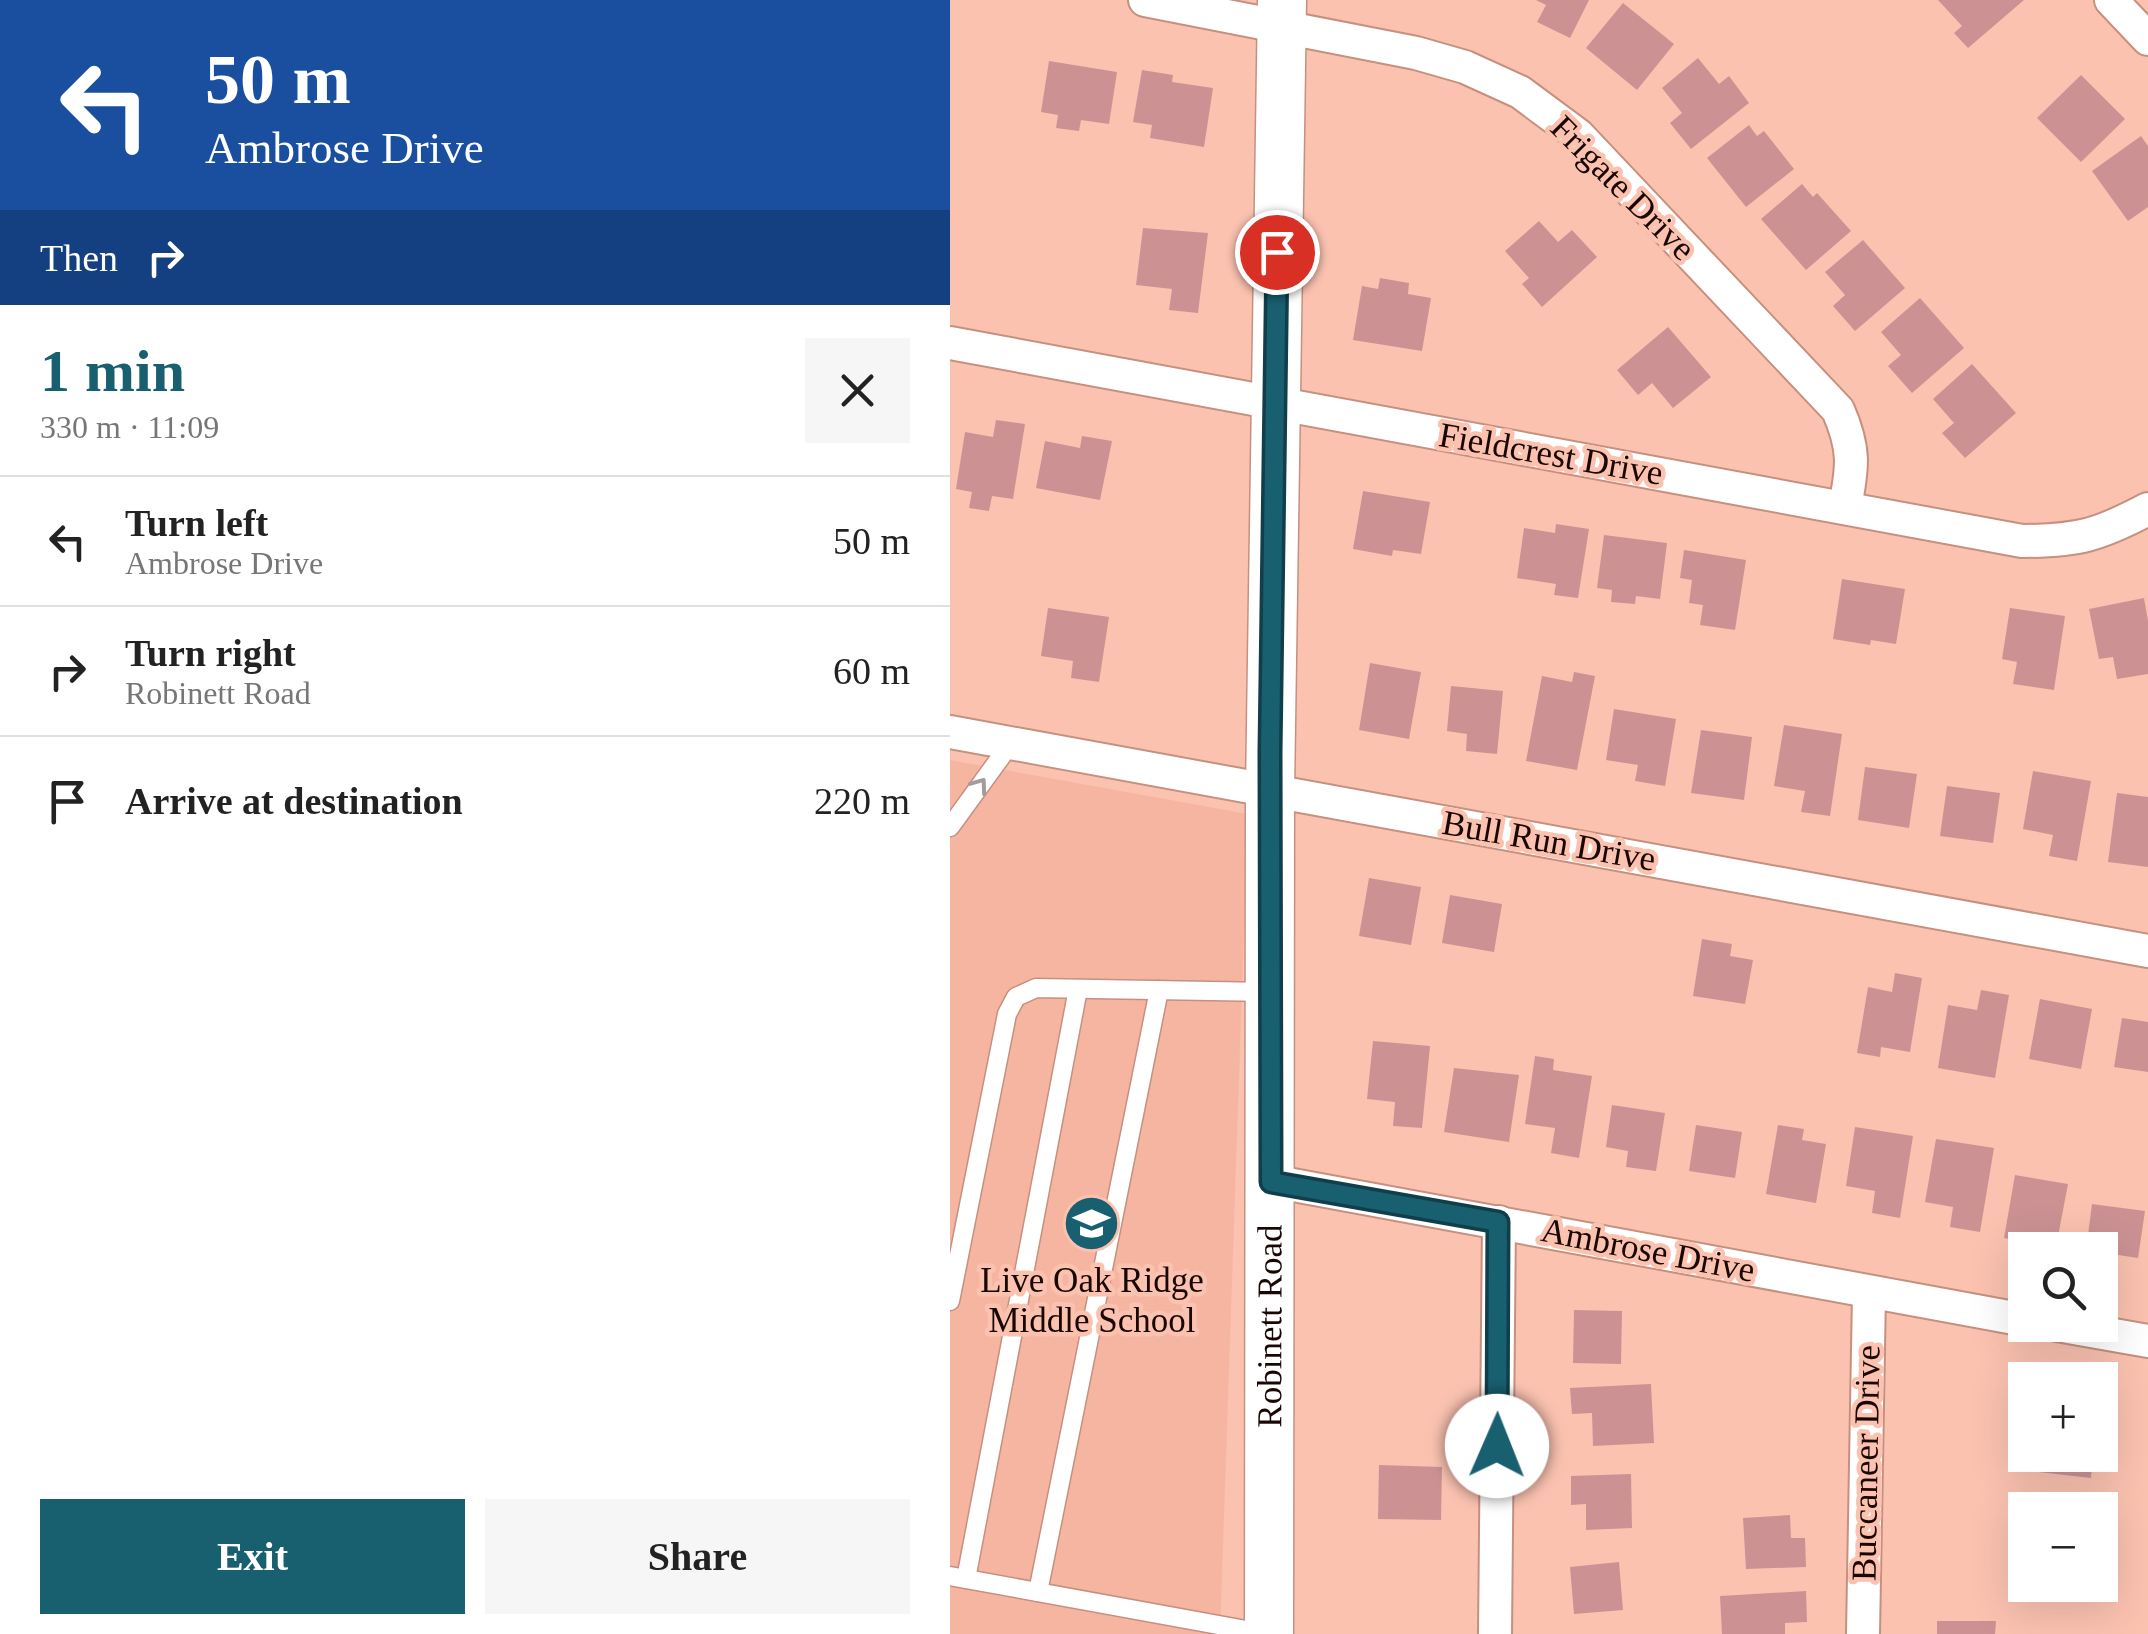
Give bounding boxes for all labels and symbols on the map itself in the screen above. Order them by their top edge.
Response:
street label: Frigate Drive [1543,108,1703,268]
pin [1235,210,1320,295]
street label: Fieldcrest Drive [1436,415,1666,493]
one-way arrow [968,777,987,796]
street label: Bull Run Drive [1439,803,1659,879]
school or university icon: Live Oak Ridge Middle School [1062,1194,1122,1254]
street label: Ambrose Drive [1538,1210,1758,1290]
street label: Robinett Road [1250,1224,1289,1428]
place label: Live Oak Ridge Middle School [980,1261,1204,1340]
street label: Buccaneer Drive [1844,1345,1888,1581]
position arrow [1445,1394,1549,1498]

